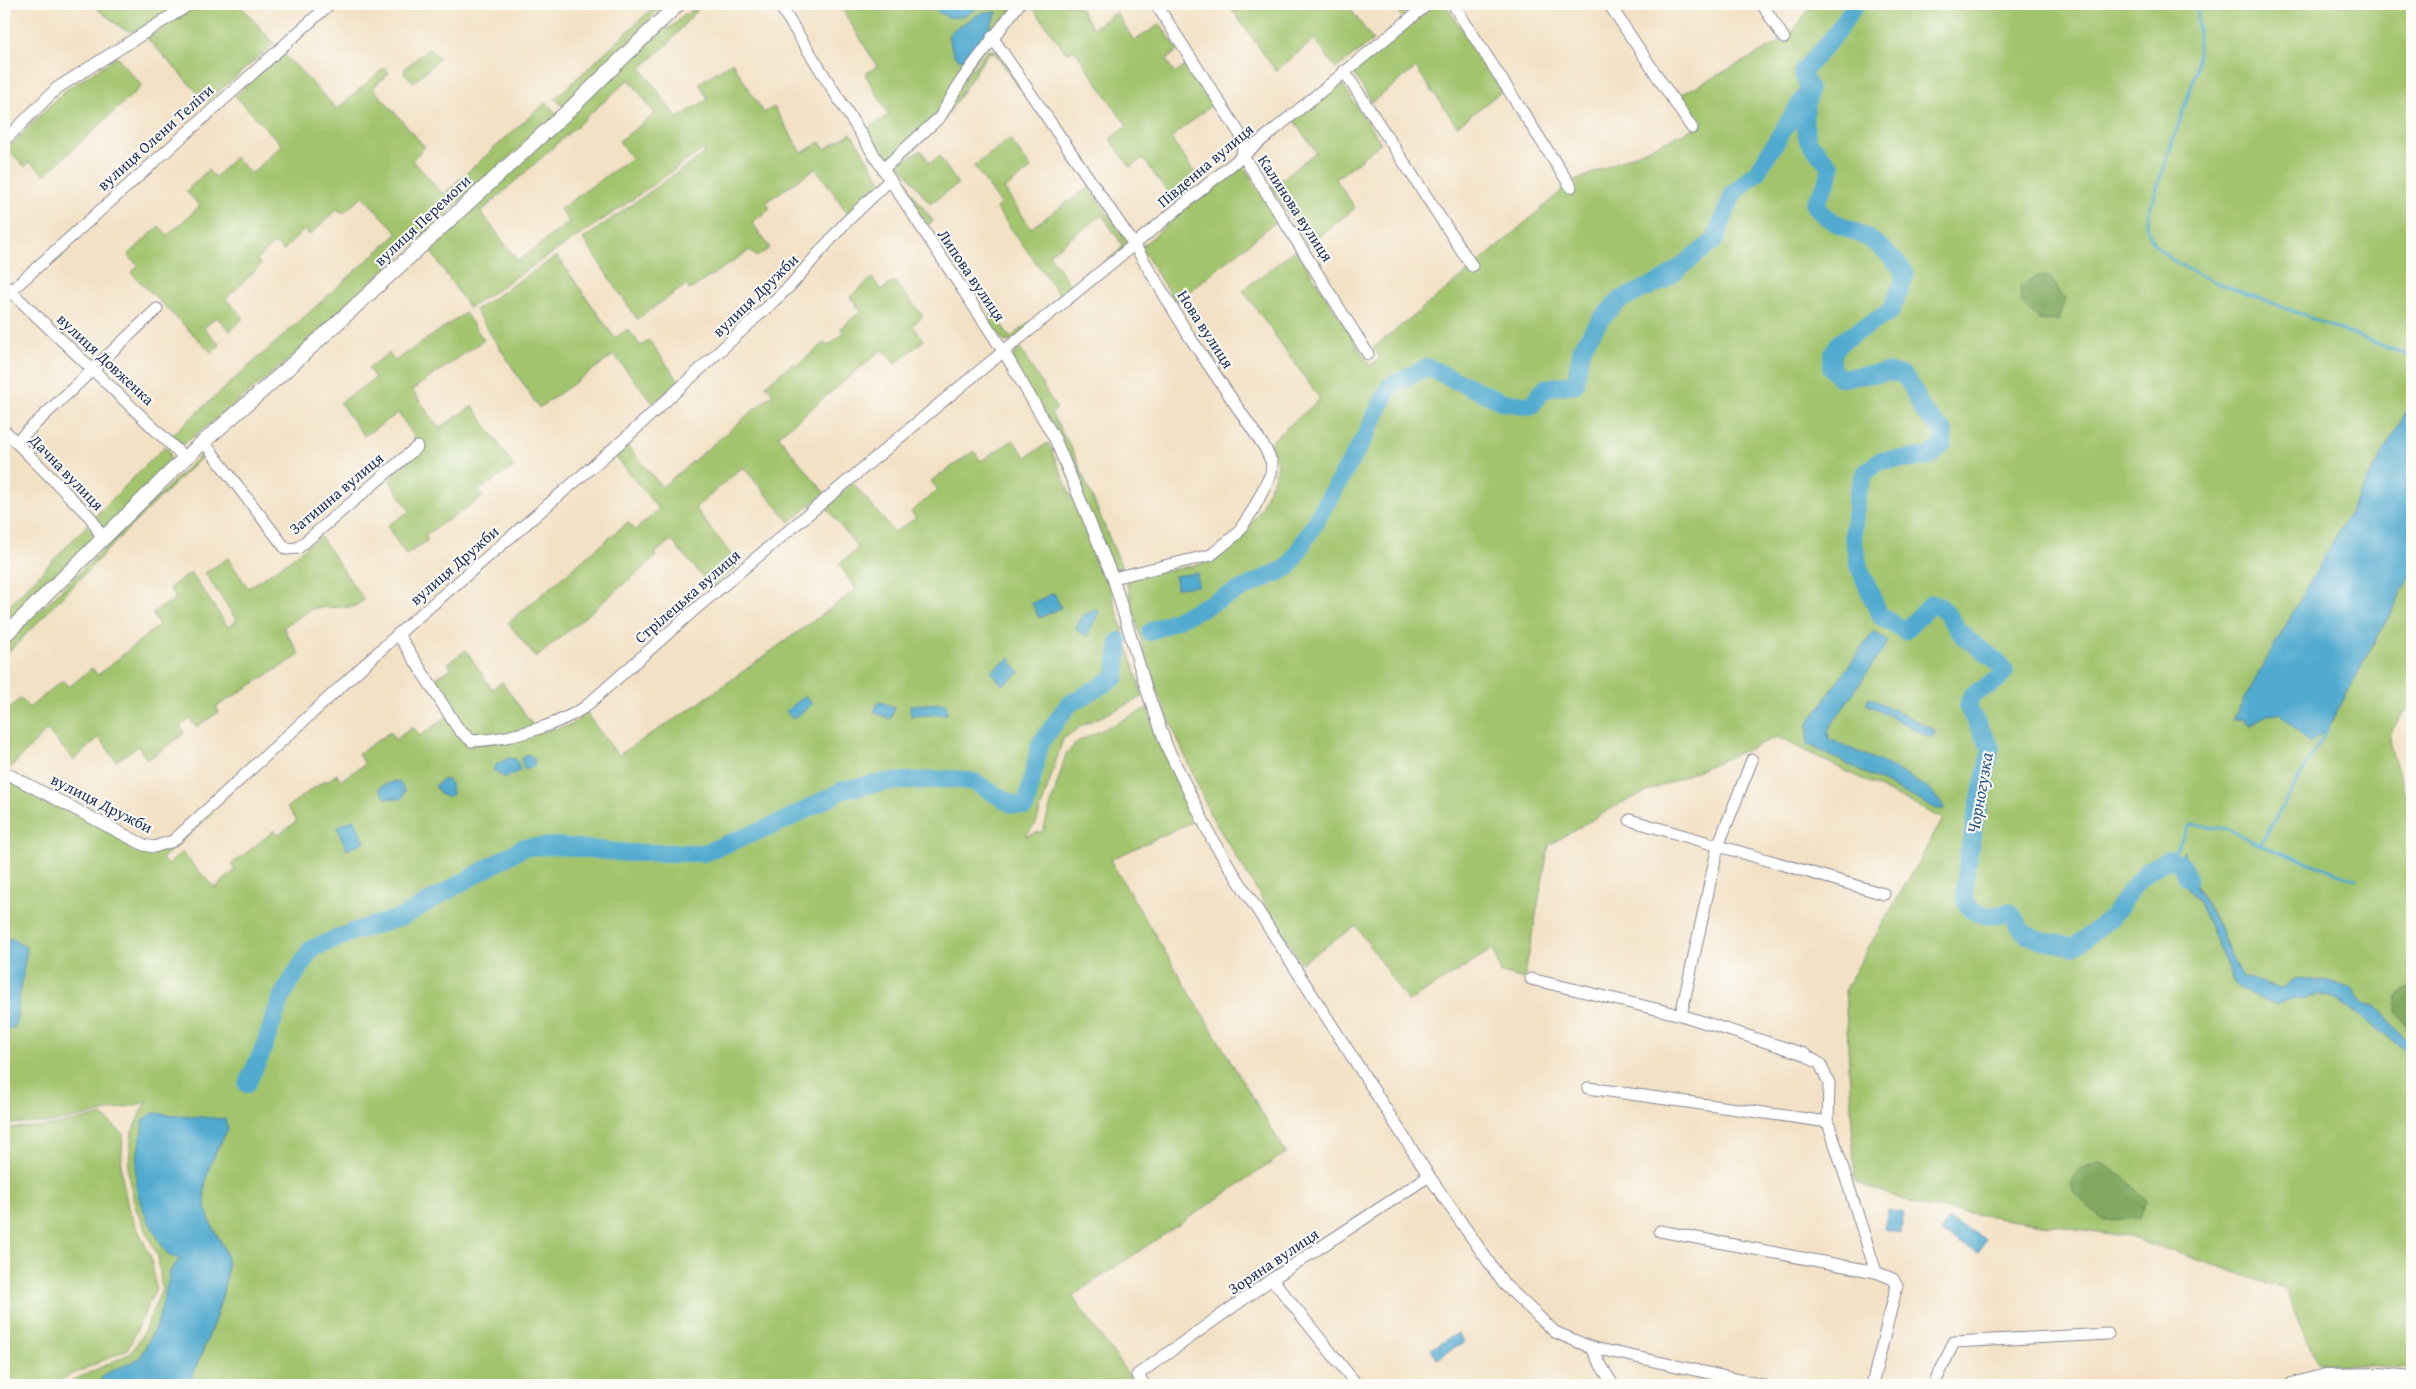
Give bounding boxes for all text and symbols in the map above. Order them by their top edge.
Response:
street label: вулиця Олени Теліги [91,78,219,196]
street label: Південна вулиця [1151,117,1259,213]
street label: Калинова вулиця [1252,150,1340,266]
street label: вулиця Перемоги [368,168,476,271]
street label: Липова вулиця [932,224,1012,326]
street label: вулиця Дружби [707,247,804,342]
street label: Нова вулиця [1172,285,1240,373]
street label: вулиця Довженка [52,307,160,411]
street label: Дачна вулиця [24,428,110,516]
street label: Затишна вулиця [283,446,389,540]
street label: вулиця Дружби [404,519,504,611]
street label: Стрілецька вулиця [629,543,745,649]
water label: Чорногузка [1959,749,2000,836]
street label: вулиця Дружби [47,767,158,839]
street label: Зоряна вулиця [1223,1222,1323,1300]

